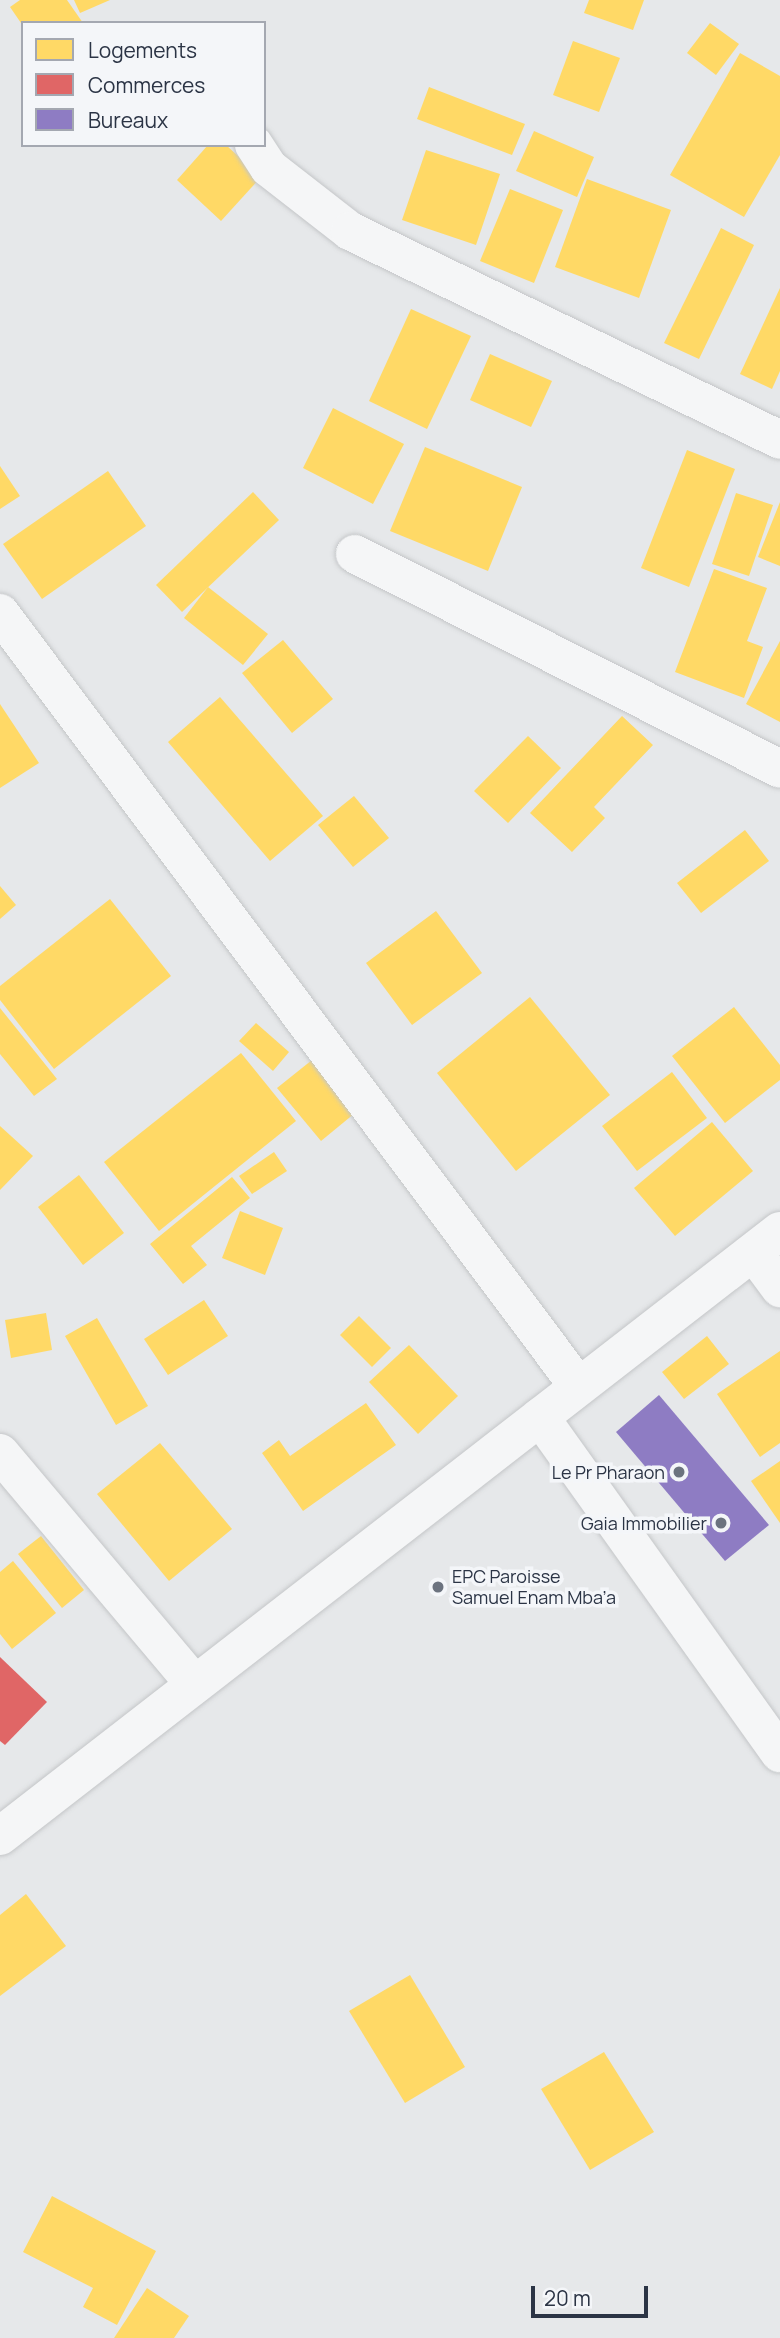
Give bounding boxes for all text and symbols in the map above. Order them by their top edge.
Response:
legend [21,21,266,147]
text: Logements [88,36,197,64]
text: Commerces [88,71,205,99]
text: Bureaux [88,106,168,134]
place label: Le Pr Pharaon [552,1461,665,1483]
marker: Le Pr Pharaon [671,1464,687,1480]
place label: Gaia Immobilier [581,1512,707,1534]
marker: Gaia Immobilier [713,1515,729,1531]
place label: EPC Paroisse Samuel Enam Mba’a [452,1566,616,1608]
marker: EPC Paroisse Samuel Enam Mba’a [430,1579,446,1595]
scale bar [535,2272,652,2316]
text: 20 m [544,2284,591,2312]

